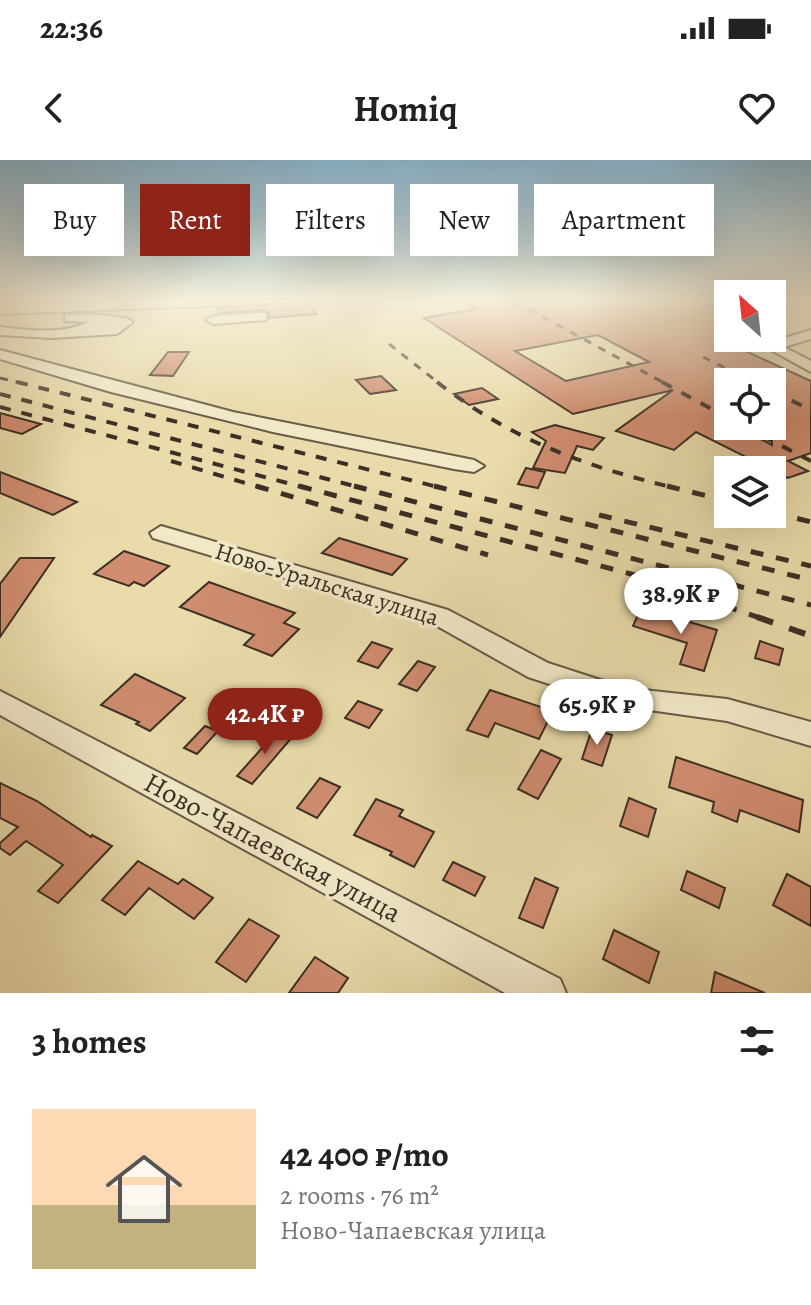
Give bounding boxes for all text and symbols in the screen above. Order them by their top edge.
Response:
text: 22:36 [40,8,103,48]
text: Homiq [353,84,458,133]
icon: back [32,86,76,130]
icon: heart [735,86,779,130]
chip: Buy [24,184,124,256]
chip: Rent [140,184,250,256]
chip: Filters [266,184,394,256]
chip: New [410,184,518,256]
chip: Apartment [534,184,714,256]
north arrow [714,280,786,352]
map controls [714,280,786,528]
button: locate [714,368,786,440]
button: layers [714,456,786,528]
street label: Ново-Уральская улица [211,535,443,633]
pin: 38.9K ₽ [607,568,755,636]
text: 38.9K ₽ [642,576,720,611]
pin: 65.9K ₽ [523,679,671,747]
text: 65.9K ₽ [558,687,636,722]
pin: 42.4K ₽ [191,688,339,756]
text: 42.4K ₽ [226,696,304,731]
street label: Ново-Чапаевская улица [137,764,408,932]
text: 3 homes [32,1018,147,1065]
icon: filters [735,1019,779,1063]
text: 42 400 ₽/mo [280,1131,449,1178]
icon: home [96,1141,192,1237]
text: 2 rooms · 76 m² [280,1178,439,1213]
text: Ново-Чапаевская улица [280,1213,546,1248]

